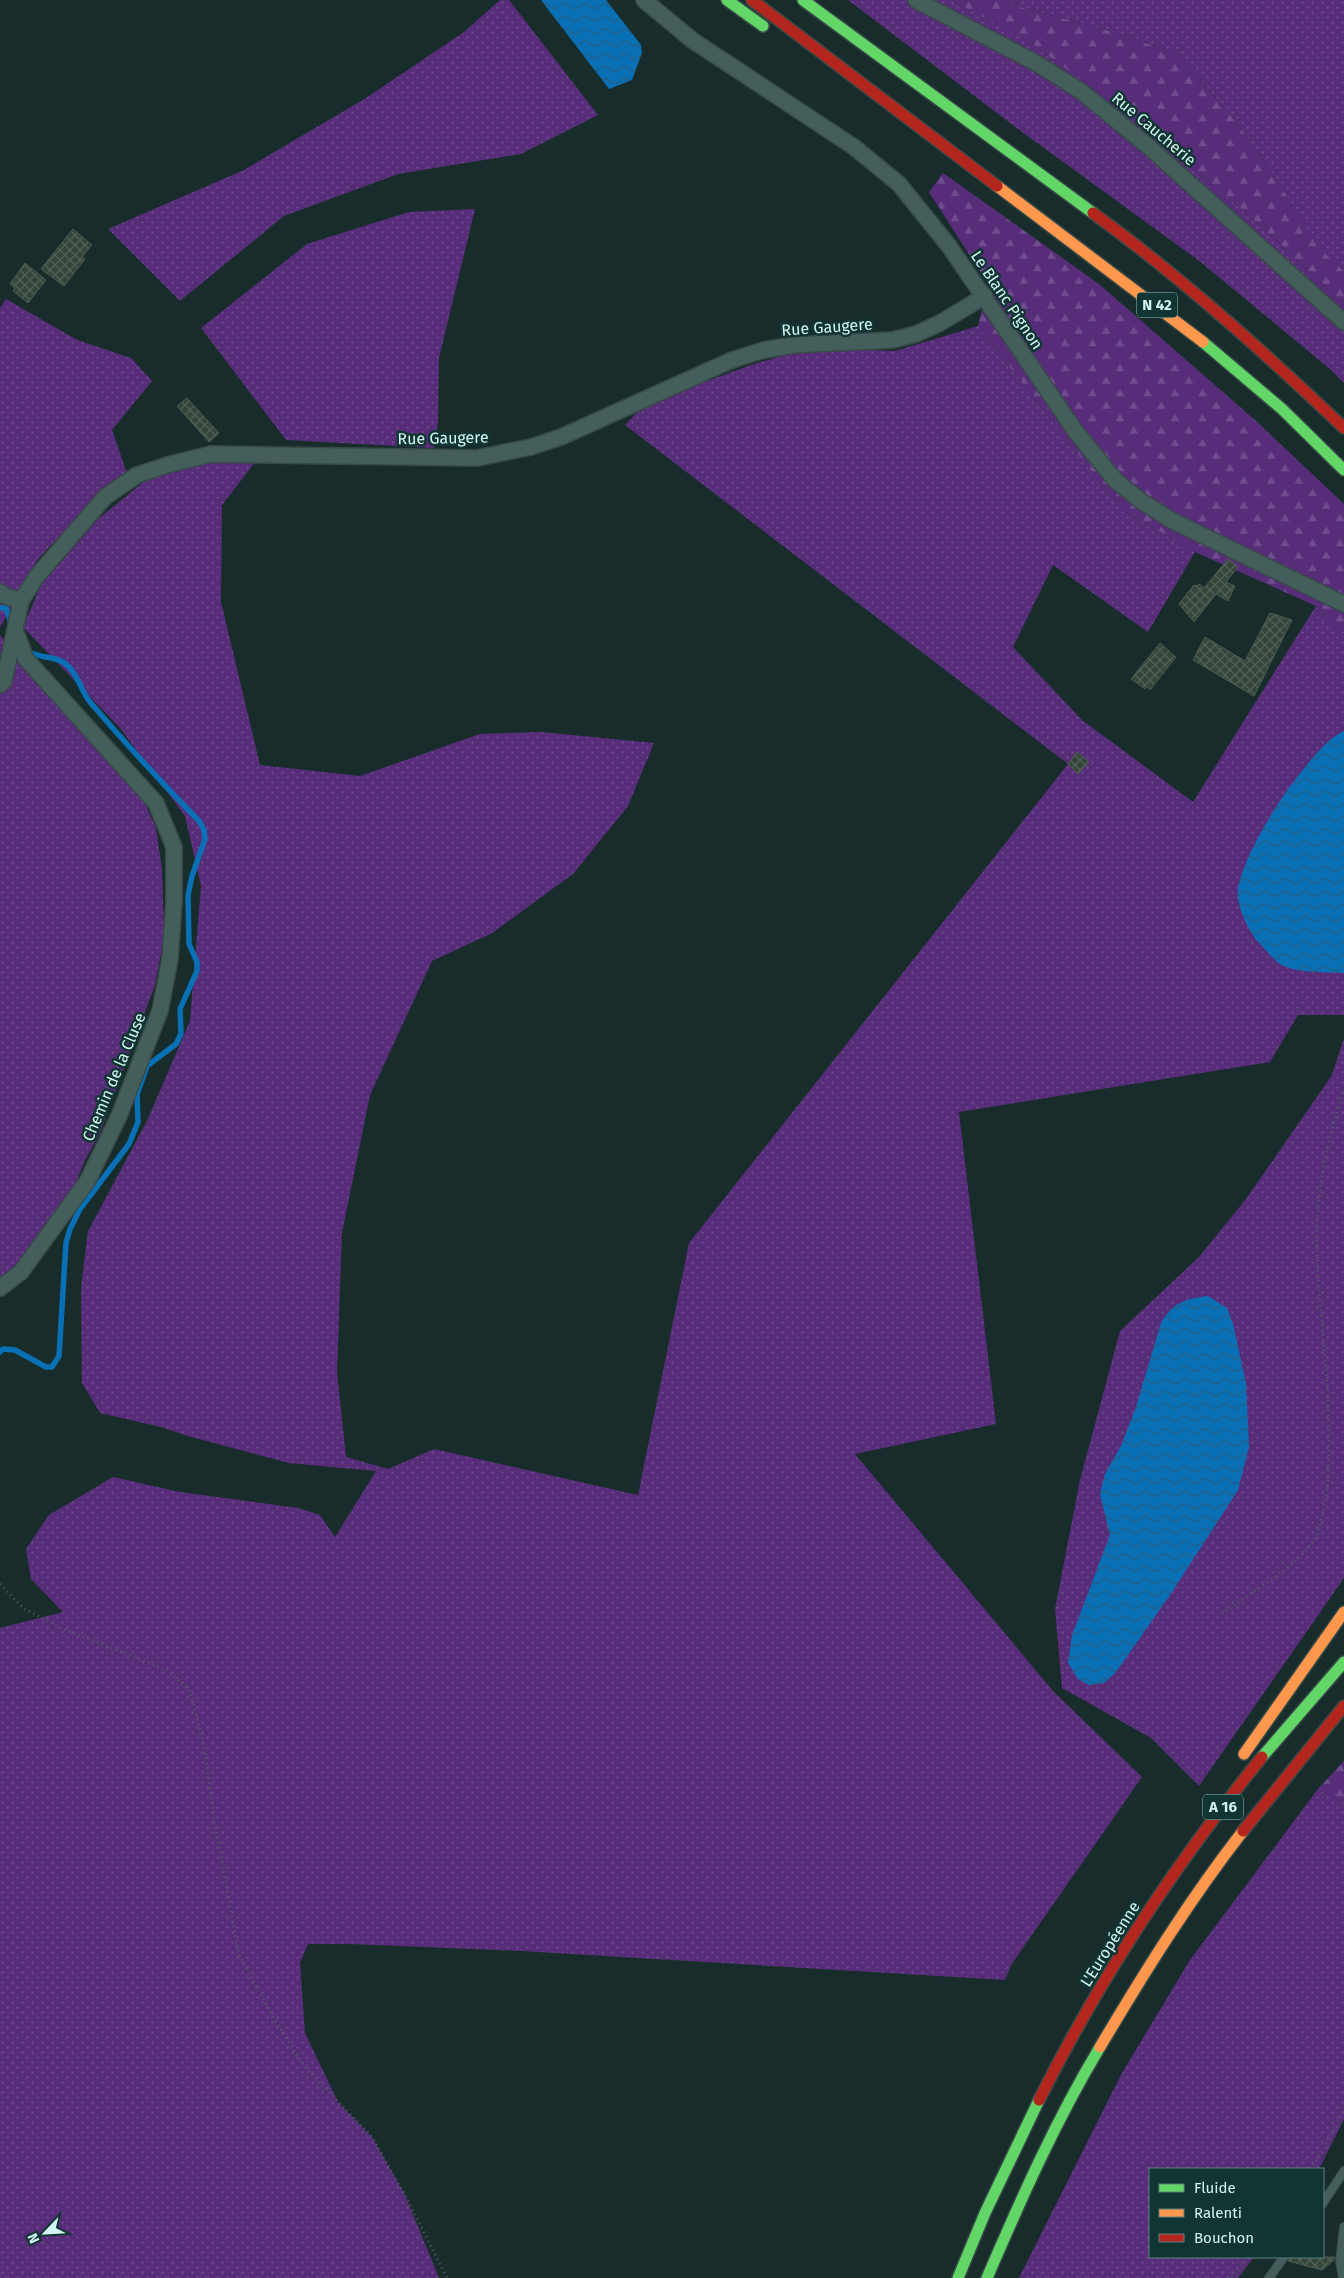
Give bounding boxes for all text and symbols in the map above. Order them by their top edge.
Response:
street label: Rue Caucherie [1108,88,1200,170]
street label: Le Blanc Pignon [967,247,1047,353]
road number: N 42 [1137,292,1177,318]
street label: Rue Gaugere [781,314,873,340]
street label: Rue Gaugere [397,428,489,448]
street label: Chemin de la Cluse [78,1010,150,1144]
road number: A 16 [1203,1794,1243,1820]
street label: L'Européenne [1076,1898,1144,1990]
legend [1149,2168,1324,2258]
text: Fluide [1194,2179,1236,2197]
text: Ralenti [1194,2204,1242,2222]
north arrow [20,2208,70,2258]
text: Bouchon [1194,2229,1254,2247]
text: N [24,2230,43,2246]

